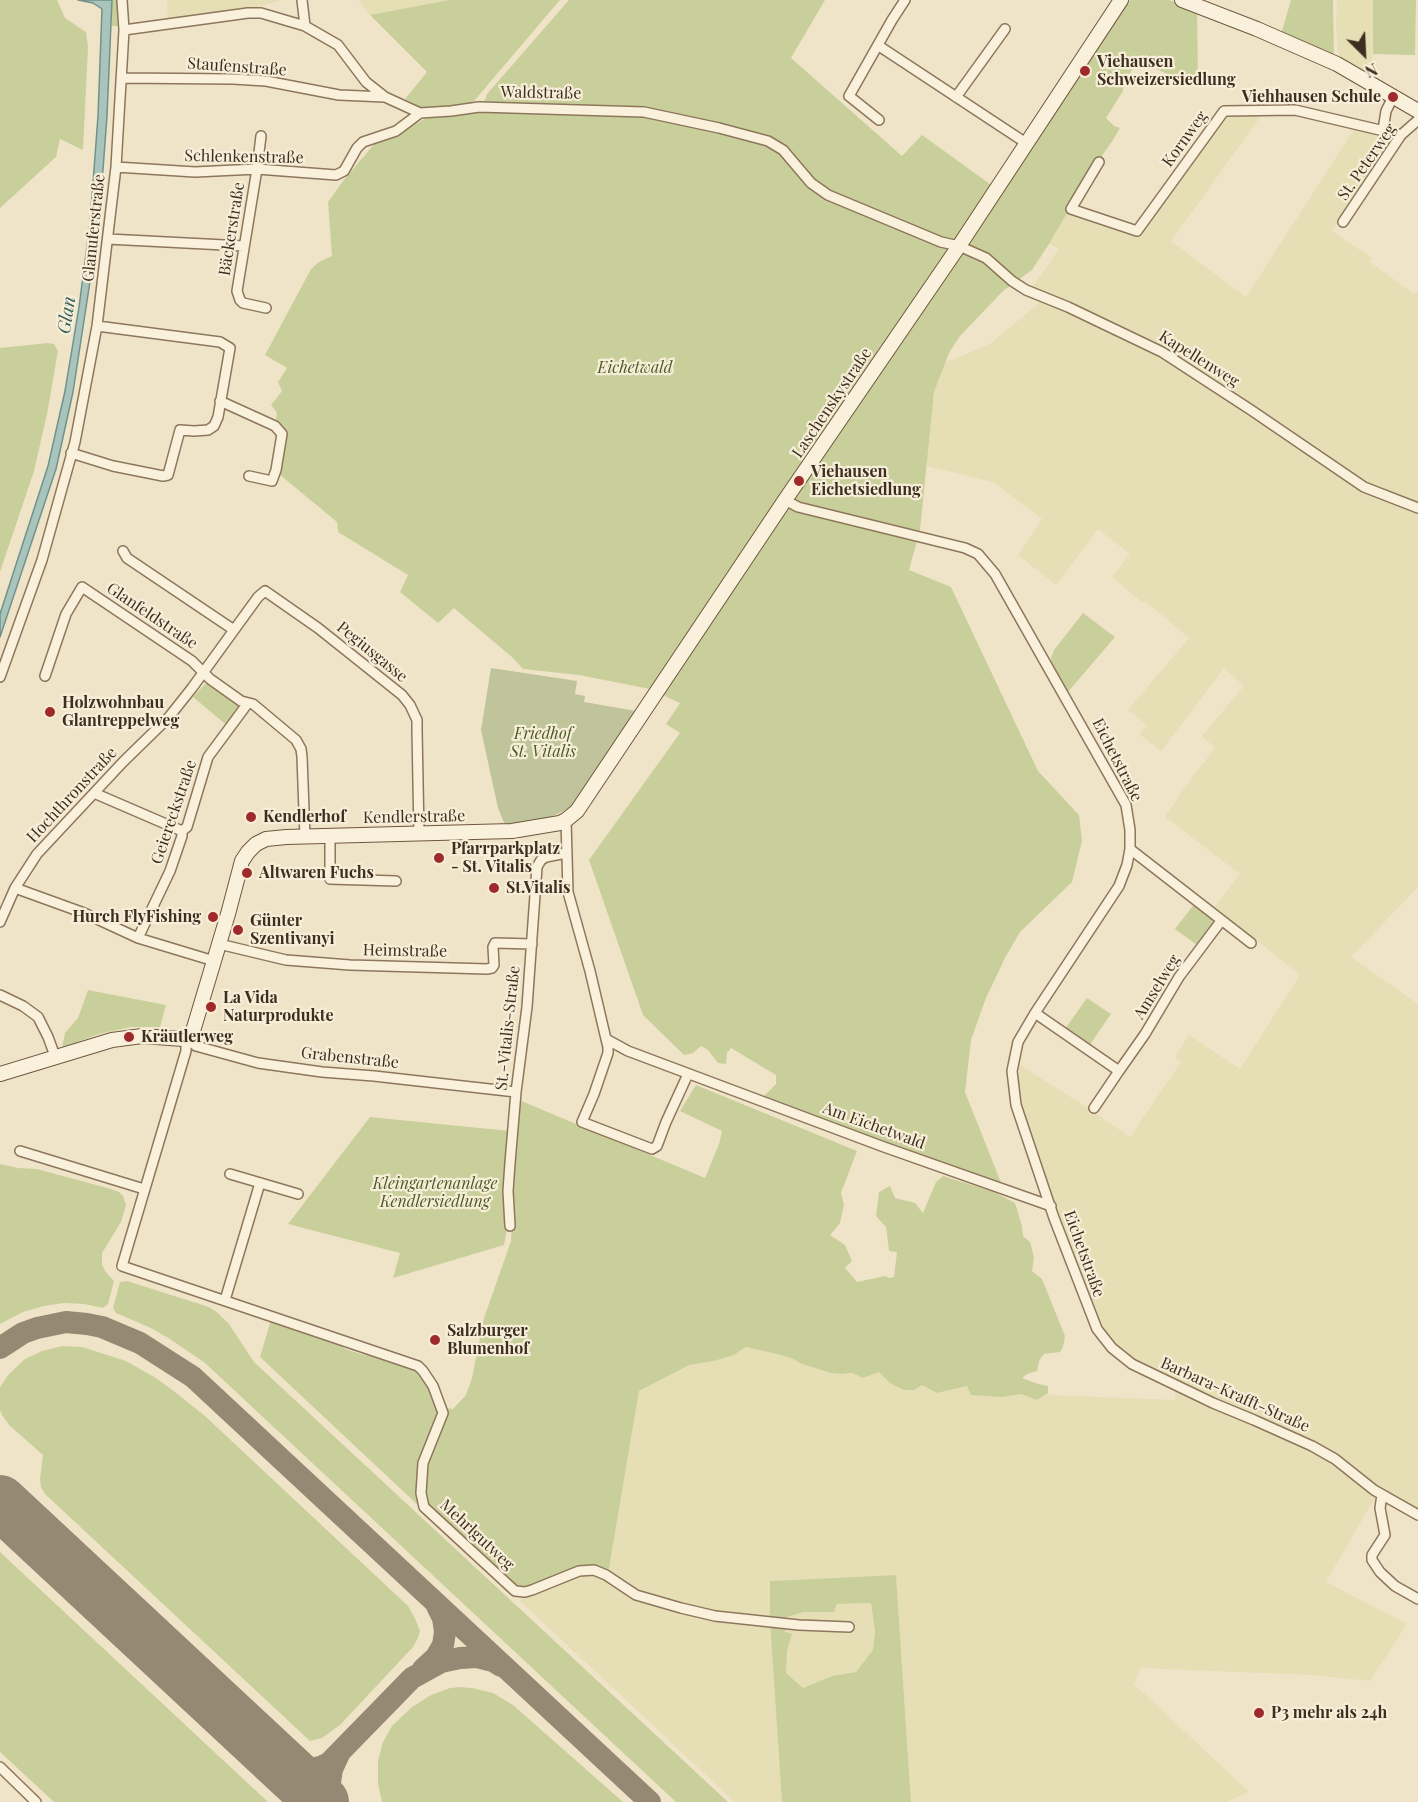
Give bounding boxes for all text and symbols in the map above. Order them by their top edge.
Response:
north arrow [1334,24,1394,84]
place label: Viehausen Schweizersiedlung [1097,52,1236,90]
street label: Staufenstraße [187,54,287,80]
text: N [1362,59,1381,83]
marker: Viehausen Schweizersiedlung [1078,64,1092,78]
street label: Waldstraße [500,83,582,103]
place label: Viehhausen Schule [1242,87,1381,107]
marker: Viehhausen Schule [1386,90,1400,104]
street label: Kornweg [1158,107,1212,171]
street label: St. Peterweg [1334,120,1400,204]
street label: Schlenkenstraße [184,146,304,168]
street label: Glanuferstraße [79,173,109,283]
street label: Bäckerstraße [215,181,249,277]
water label: Glan [53,295,81,335]
street label: Kapellenweg [1155,327,1243,391]
street label: Laschenskystraße [788,344,876,462]
park label: Eichetwald [598,358,672,378]
place label: Viehausen Eichetsiedlung [811,462,921,500]
marker: Viehausen Eichetsiedlung [792,474,806,488]
street label: Glanfeldstraße [103,579,201,653]
street label: Pegiusgasse [333,618,411,686]
place label: Holzwohnbau Glantreppelweg [62,693,179,731]
marker: Holzwohnbau Glantreppelweg [43,705,57,719]
street label: Eichetstraße [1088,715,1146,805]
park label: Friedhof St. Vitalis [510,724,576,762]
street label: Hochthronstraße [23,743,121,847]
street label: Geiereckstraße [147,757,201,867]
place label: Kendlerhof [263,807,346,827]
street label: Kendlerstraße [363,807,465,827]
marker: Kendlerhof [244,810,258,824]
place label: Pfarrparkplatz - St. Vitalis [451,839,560,877]
marker: Pfarrparkplatz - St. Vitalis [432,851,446,865]
place label: Altwaren Fuchs [259,863,374,883]
marker: Altwaren Fuchs [240,866,254,880]
place label: St.Vitalis [506,878,570,898]
marker: St.Vitalis [487,881,501,895]
place label: Hurch FlyFishing [73,907,201,927]
marker: Hurch FlyFishing [206,910,220,924]
place label: Günter Szentivanyi [250,911,334,949]
marker: Günter Szentivanyi [231,923,245,937]
street label: Heimstraße [363,941,447,961]
street label: Amselweg [1130,951,1184,1023]
street label: St.-Vitalis-Straße [492,965,524,1091]
place label: La Vida Naturprodukte [223,988,333,1026]
marker: La Vida Naturprodukte [204,1000,218,1014]
place label: Kräutlerweg [141,1027,233,1047]
marker: Kräutlerweg [122,1030,136,1044]
street label: Grabenstraße [300,1043,400,1073]
street label: Am Eichetwald [820,1099,928,1153]
park label: Kleingartenanlage Kendlersiedlung [373,1174,497,1212]
street label: Eichetstraße [1059,1208,1109,1300]
place label: Salzburger Blumenhof [447,1321,529,1359]
marker: Salzburger Blumenhof [428,1333,442,1347]
street label: Barbara-Krafft-Straße [1158,1353,1312,1437]
street label: Mehrlgutweg [436,1496,518,1574]
place label: P3 mehr als 24h [1271,1703,1387,1723]
marker: P3 mehr als 24h [1252,1706,1266,1720]

